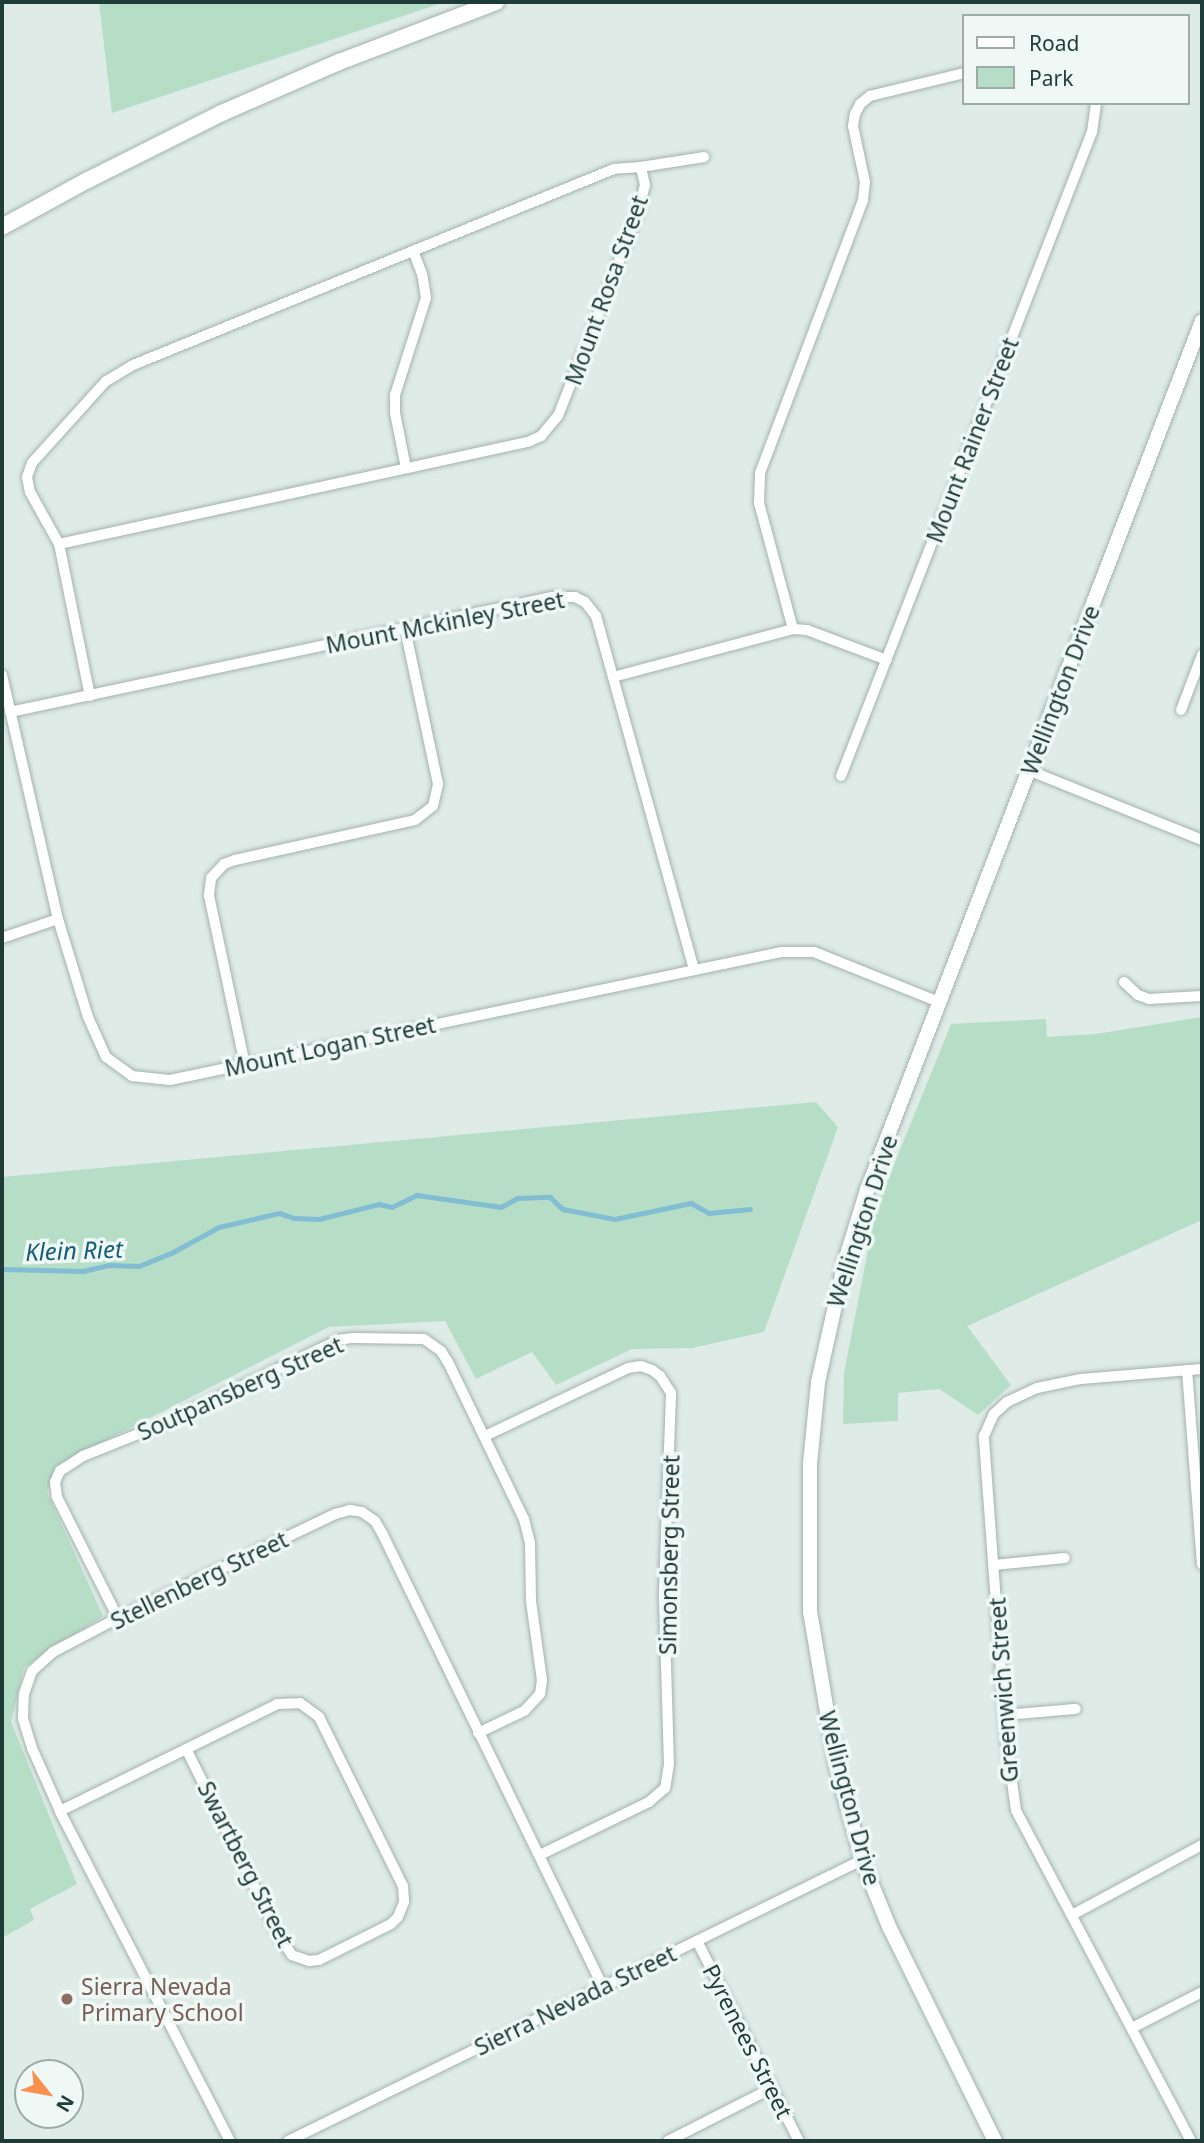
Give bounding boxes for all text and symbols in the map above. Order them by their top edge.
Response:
legend [962,14,1190,105]
text: Road [1029,29,1079,57]
text: Park [1029,64,1073,92]
street label: Mount Rosa Street [559,191,653,389]
street label: Mount Rainer Street [920,334,1024,546]
street label: Mount Mckinley Street [323,585,567,659]
street label: Wellington Drive [1015,601,1105,779]
street label: Mount Logan Street [222,1010,438,1082]
street label: Wellington Drive [821,1131,903,1311]
water label: Klein Riet [25,1234,123,1266]
street label: Soutpansberg Street [133,1330,347,1446]
street label: Simonsberg Street [653,1455,685,1655]
street label: Stellenberg Street [106,1525,292,1635]
street label: Greenwich Street [983,1597,1023,1783]
street label: Wellington Drive [813,1708,887,1888]
street label: Swartberg Street [192,1777,300,1951]
street label: Sierra Nevada Street [470,1939,680,2061]
street label: Pyrenees Street [697,1959,799,2123]
place label: Sierra Nevada Primary School [81,1972,244,2026]
marker: Sierra Nevada Primary School [59,1991,75,2007]
north arrow [14,2059,84,2129]
text: N [50,2090,80,2117]

